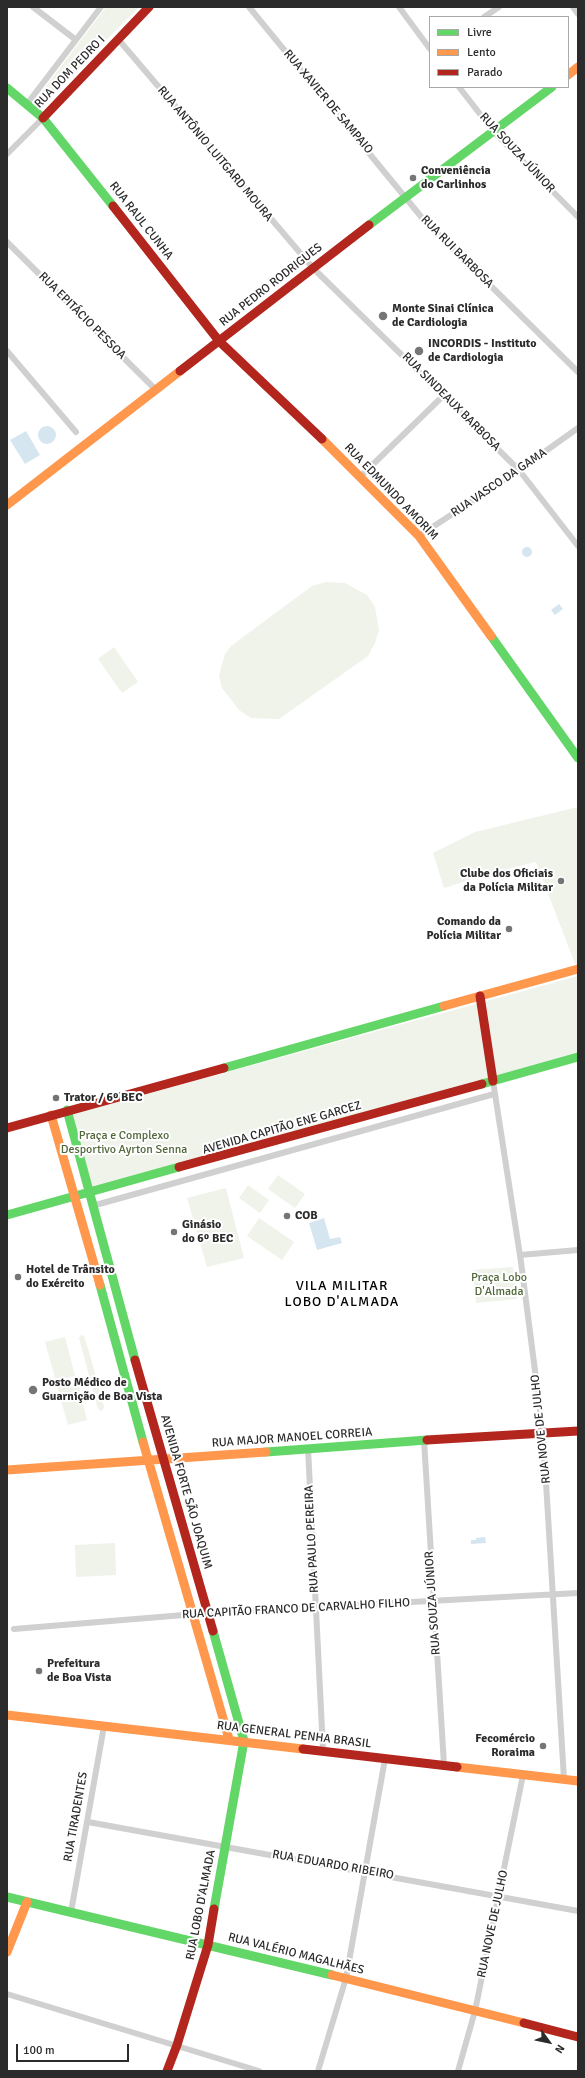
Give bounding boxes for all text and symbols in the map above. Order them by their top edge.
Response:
legend [429,16,569,88]
text: Livre [467,25,492,40]
street label: RUA DOM PEDRO I [32,33,108,111]
text: Lento [467,45,496,60]
street label: RUA XAVIER DE SAMPAIO [280,47,376,157]
text: Parado [467,65,503,80]
street label: RUA ANTÔNIO LUITGARD MOURA [154,84,276,224]
street label: RUA SOUZA JÚNIOR [476,110,558,196]
place label: Conveniência do Carlinhos [421,164,491,192]
marker: Conveniência do Carlinhos [408,173,418,183]
street label: RUA RAUL CUNHA [106,179,176,263]
street label: RUA RUI BARBOSA [418,213,496,291]
street label: RUA PEDRO RODRIGUES [217,240,325,330]
street label: RUA EPITÁCIO PESSOA [35,269,129,363]
place label: Monte Sinai Clínica de Cardiologia [392,302,494,330]
marker: Monte Sinai Clínica de Cardiologia [377,310,389,322]
place label: INCORDIS - Instituto de Cardiologia [428,337,536,365]
marker: INCORDIS - Instituto de Cardiologia [413,345,425,357]
street label: RUA SINDEAUX BARBOSA [399,350,503,454]
street label: RUA EDMUNDO AMORIM [341,441,441,543]
street label: RUA VASCO DA GAMA [448,446,550,520]
place label: Clube dos Oficiais da Polícia Militar [460,867,553,895]
marker: Clube dos Oficiais da Polícia Militar [556,876,566,886]
place label: Comando da Polícia Militar [426,915,501,943]
marker: Comando da Polícia Militar [504,924,514,934]
place label: Trator / 6º BEC [64,1091,142,1105]
marker: Trator / 6º BEC [51,1093,61,1103]
street label: AVENIDA CAPITÃO ENE GARCEZ [201,1098,363,1158]
park label: Praça e Complexo Desportivo Ayrton Senna [61,1129,187,1157]
place label: COB [295,1209,318,1223]
marker: COB [282,1211,292,1221]
place label: Ginásio do 6º BEC [182,1218,233,1246]
marker: Ginásio do 6º BEC [169,1227,179,1237]
place label: Hotel de Trânsito do Exército [26,1263,115,1291]
park label: Praça Lobo D'Almada [471,1271,527,1299]
marker: Hotel de Trânsito do Exército [13,1272,23,1282]
district label: VILA MILITAR LOBO D'ALMADA [285,1278,399,1310]
street label: RUA NOVE DE JULHO [528,1374,554,1484]
place label: Posto Médico de Guarnição de Boa Vista [42,1376,163,1404]
marker: Posto Médico de Guarnição de Boa Vista [27,1384,39,1396]
street label: AVENIDA FORTE SÃO JOAQUIM [157,1413,215,1571]
street label: RUA MAJOR MANOEL CORREIA [211,1425,373,1451]
street label: RUA PAULO PEREIRA [302,1485,322,1593]
street label: RUA SOUZA JÚNIOR [422,1551,444,1655]
street label: RUA CAPITÃO FRANCO DE CARVALHO FILHO [182,1596,410,1622]
place label: Prefeitura de Boa Vista [47,1657,111,1685]
marker: Prefeitura de Boa Vista [34,1666,44,1676]
street label: RUA GENERAL PENHA BRASIL [216,1718,372,1752]
place label: Fecomércio Roraima [475,1732,535,1760]
marker: Fecomércio Roraima [538,1741,548,1751]
street label: RUA TIRADENTES [61,1771,91,1863]
street label: RUA EDUARDO RIBEIRO [271,1847,395,1883]
street label: RUA LOBO D'ALMADA [183,1849,219,1961]
street label: RUA NOVE DE JULHO [475,1869,511,1979]
street label: RUA VALÉRIO MAGALHÃES [227,1930,365,1978]
north arrow [529,2022,569,2062]
scale bar [18,2036,131,2062]
text: N [552,2042,567,2056]
text: 100 m [23,2043,55,2058]

